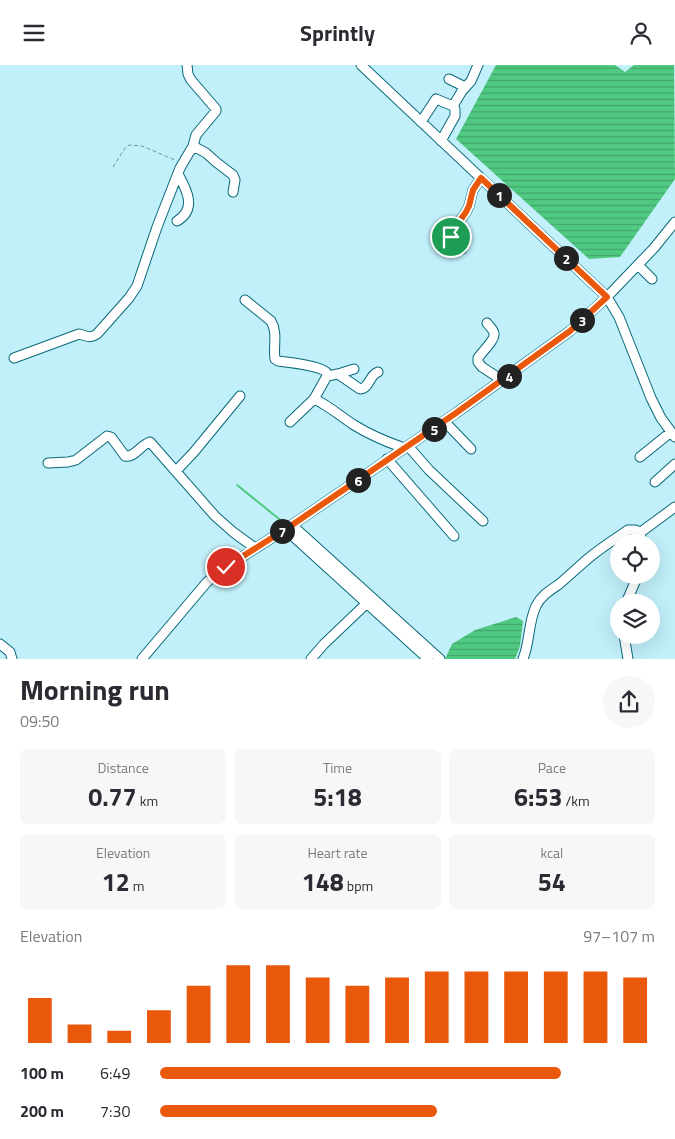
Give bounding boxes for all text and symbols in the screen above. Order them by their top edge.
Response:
text: Sprintly [300,16,375,50]
icon: menu [20,19,48,47]
icon: person [627,19,655,47]
pin: 1 [486,183,512,207]
text: 1 [496,185,503,206]
pin [430,216,472,258]
icon: arrive [437,223,465,251]
pin: 2 [554,245,578,271]
text: 2 [563,248,570,269]
pin: 3 [570,307,594,333]
text: 3 [579,310,586,331]
pin: 4 [496,363,522,389]
text: 4 [506,366,513,387]
pin: 5 [422,417,446,441]
text: 5 [431,419,438,440]
pin: 6 [346,467,370,493]
text: 6 [355,470,362,491]
pin: 7 [270,519,294,543]
text: 7 [279,521,286,542]
map controls [610,534,660,644]
button: locate [610,534,660,584]
pin [205,546,247,588]
icon: check [212,553,240,581]
button: layers [610,594,660,644]
text: Morning run [20,668,170,711]
button: share [603,676,655,728]
text: 09:50 [20,709,59,733]
text: Distance [98,757,149,778]
text: Time [323,757,352,778]
text: Pace [538,757,566,778]
text: 0.77 [88,778,137,816]
text: 5:18 [313,778,362,816]
text: 6:53 [514,778,562,816]
text: km [137,790,158,811]
text: /km [562,790,590,811]
text: Elevation [96,842,150,863]
text: Heart rate [307,842,368,863]
text: kcal [540,842,563,863]
text: 12 [102,863,130,901]
text: 148 [302,863,344,901]
text: 54 [538,863,566,901]
text: m [130,875,145,896]
text: bpm [344,875,373,896]
text: Elevation [20,924,82,948]
text: 97–107 m [583,924,655,948]
text: 100 m [20,1061,64,1085]
text: 6:49 [100,1061,130,1085]
text: 200 m [20,1099,64,1123]
text: 7:30 [100,1099,130,1123]

